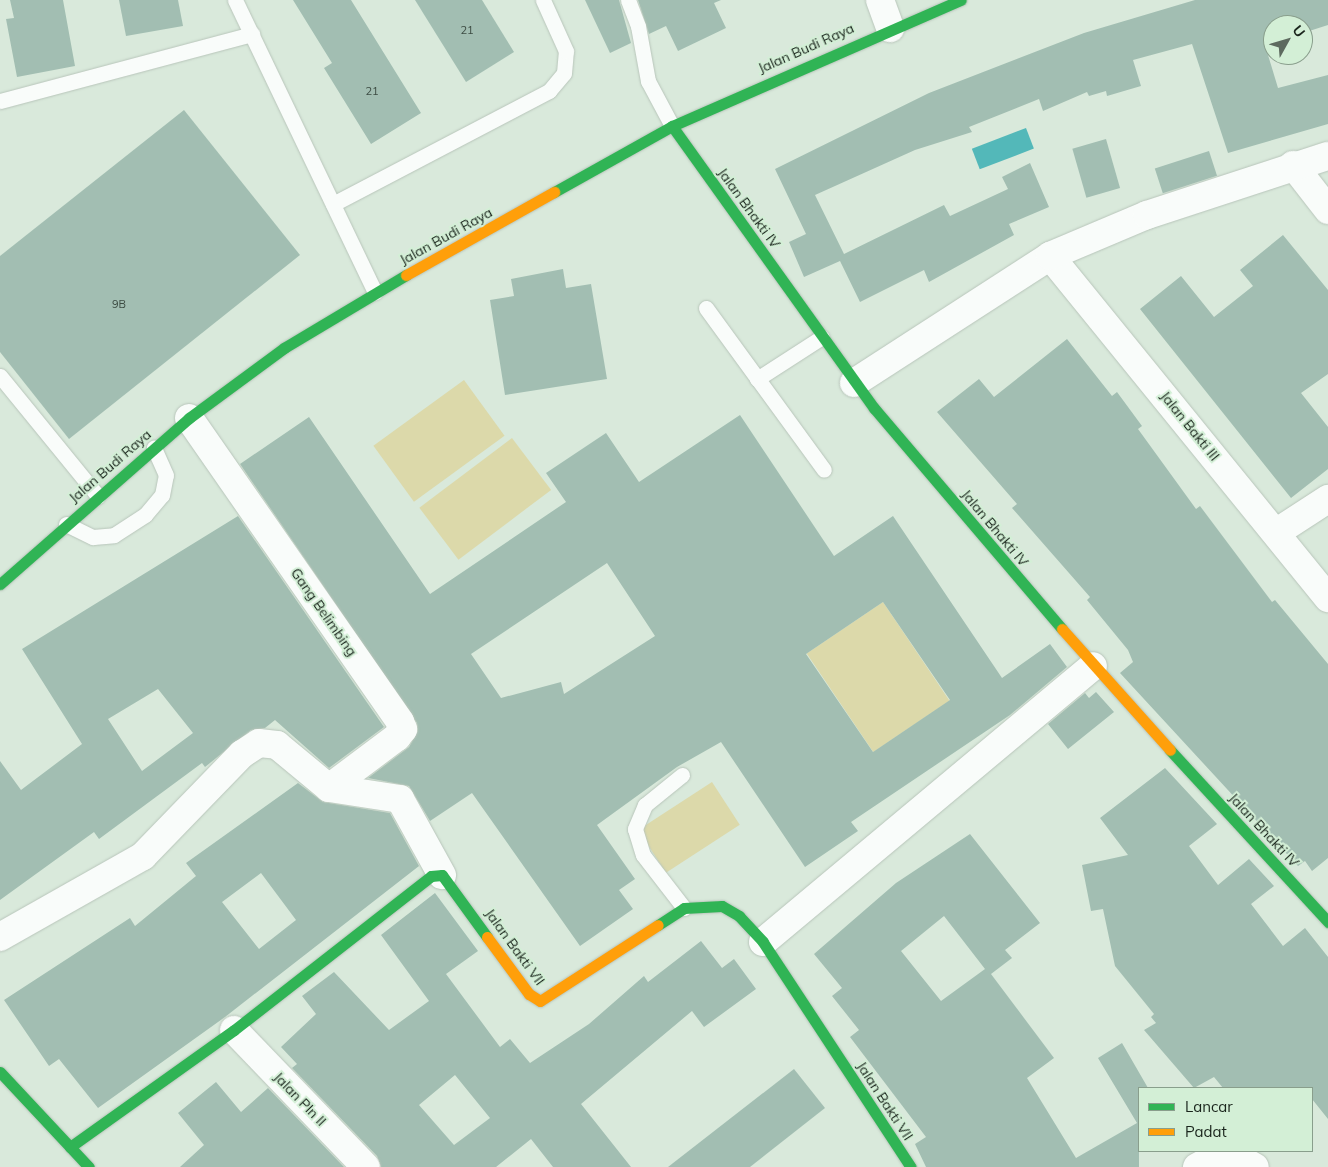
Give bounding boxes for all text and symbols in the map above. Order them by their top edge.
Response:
north arrow [1263,15,1313,65]
street label: Jalan Budi Raya [755,19,857,77]
text: U [1289,21,1309,41]
house number: 21 [460,23,474,37]
house number: 21 [365,84,379,98]
street label: Jalan Bhakti IV [714,165,784,251]
street label: Jalan Budi Raya [397,204,495,268]
house number: 9B [112,297,126,311]
street label: Jalan Bakti III [1157,388,1223,464]
street label: Jalan Budi Raya [66,426,154,506]
street label: Jalan Bhakti IV [958,486,1032,570]
street label: Gang Belimbing [287,565,361,659]
street label: Jalan Bhakti IV [1225,790,1303,870]
street label: Jalan Bakti VII [482,905,548,989]
street label: Jalan Bakti VII [853,1058,917,1144]
street label: Jalan Pln II [270,1069,330,1129]
legend [1138,1087,1313,1152]
text: Lancar [1185,1097,1233,1116]
text: Padat [1185,1122,1227,1141]

